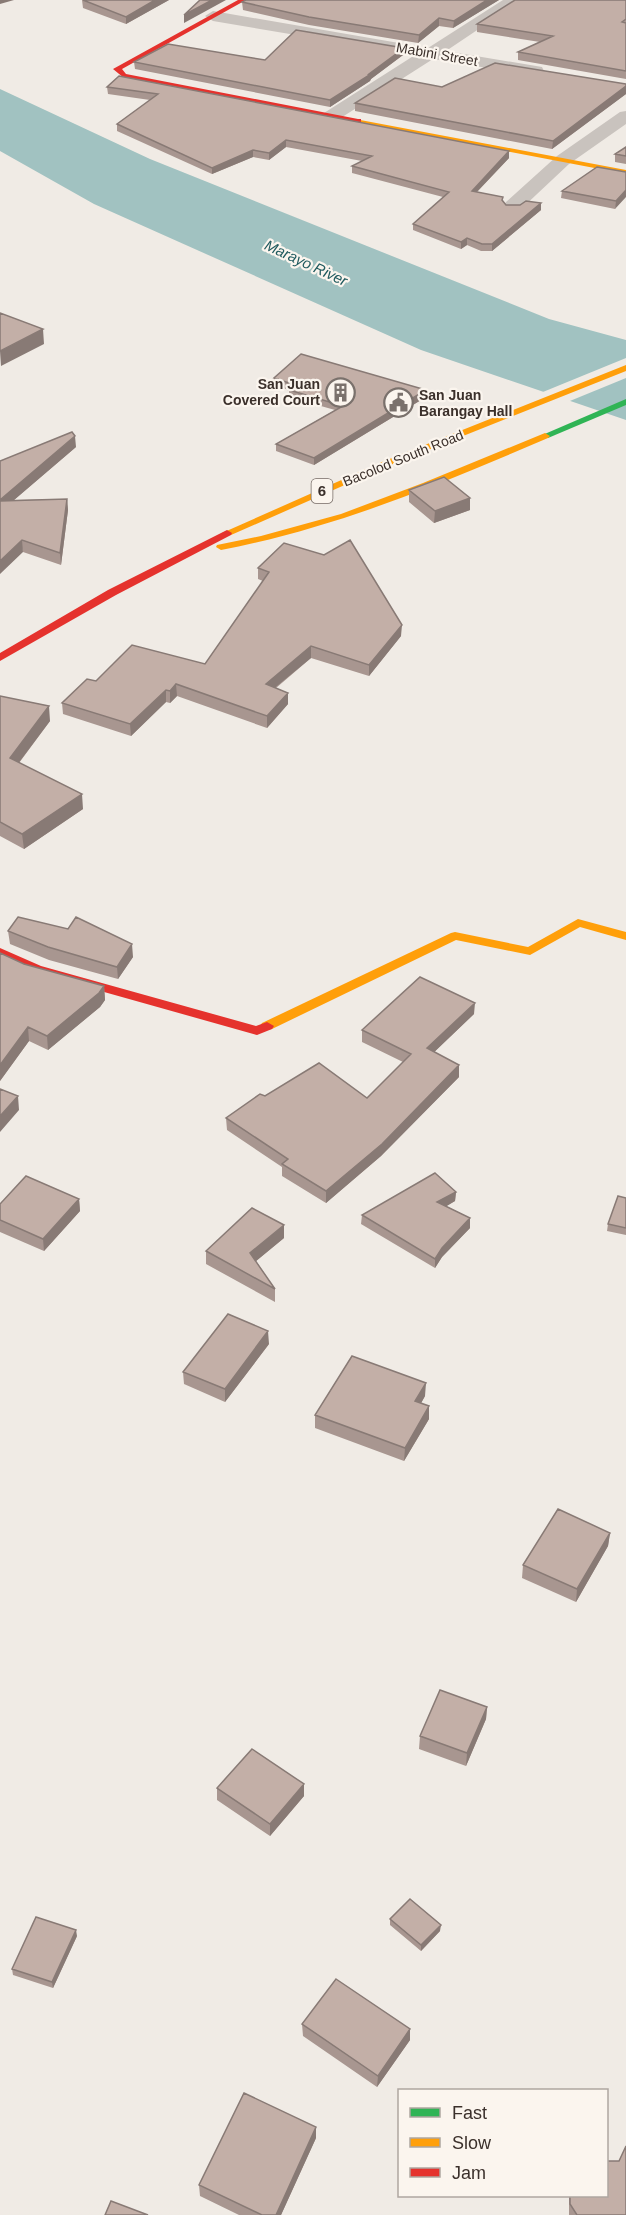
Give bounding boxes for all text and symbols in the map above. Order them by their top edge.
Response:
street label: Mabini Street [395,39,479,69]
water label: Marayo River [262,236,351,290]
place label: San Juan Covered Court [223,376,320,408]
building icon: San Juan Covered Court [325,376,357,408]
public building icon: San Juan Barangay Hall [382,387,414,419]
place label: San Juan Barangay Hall [419,387,512,419]
street label: Bacolod South Road [340,427,466,489]
road number: 6 [312,479,332,503]
legend [398,2089,608,2197]
text: Fast [452,2103,487,2123]
text: Slow [452,2133,492,2153]
text: Jam [452,2163,486,2183]

